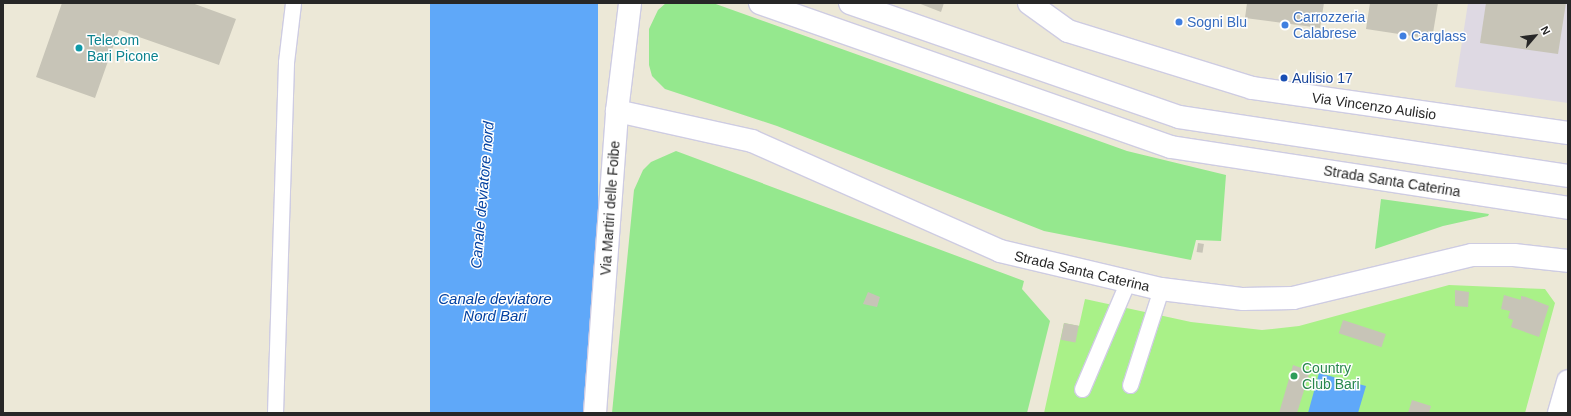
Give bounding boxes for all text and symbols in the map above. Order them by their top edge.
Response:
place label: Carrozzeria Calabrese [1293,9,1365,42]
place label: Sogni Blu [1187,14,1247,30]
north arrow [1515,16,1555,56]
marker: Sogni Blu [1174,17,1184,27]
marker: Carrozzeria Calabrese [1280,20,1290,30]
text: N [1538,24,1553,37]
place label: Carglass [1411,28,1466,44]
marker: Carglass [1398,31,1408,41]
place label: Telecom Bari Picone [87,32,159,64]
marker: Telecom Bari Picone [74,43,84,53]
place label: Aulisio 17 [1292,70,1353,86]
marker: Aulisio 17 [1279,73,1289,83]
street label: Via Vincenzo Aulisio [1310,89,1438,123]
water label: Canale deviatore nord [467,121,497,269]
street label: Via Martiri delle Foibe [597,140,623,276]
street label: Strada Santa Caterina [1322,162,1462,200]
street label: Strada Santa Caterina [1013,247,1151,295]
water label: Canale deviatore Nord Bari [438,289,552,324]
place label: Country Club Bari [1302,360,1360,392]
marker: Country Club Bari [1289,371,1299,381]

